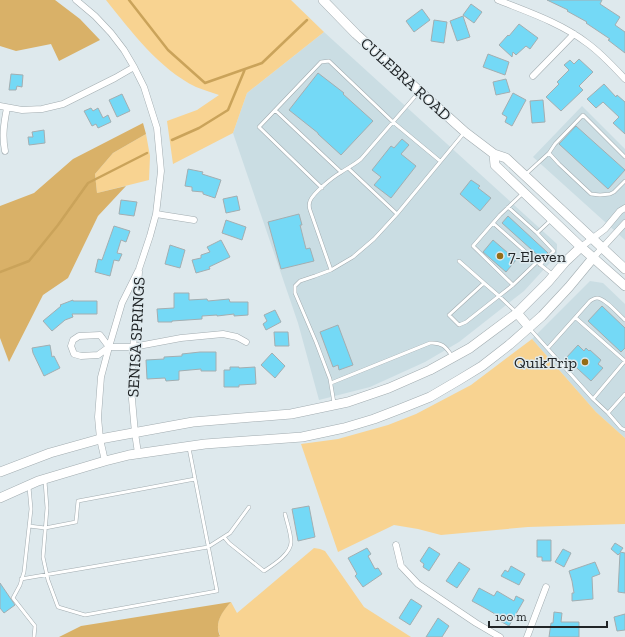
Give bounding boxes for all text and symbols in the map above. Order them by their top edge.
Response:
street label: CULEBRA ROAD [357,33,455,125]
place label: 7-Eleven [508,247,567,266]
marker: 7-Eleven [495,251,505,261]
street label: SENISA SPRINGS [123,276,149,398]
place label: QuikTrip [514,353,577,372]
marker: QuikTrip [580,357,590,367]
scale bar [489,603,607,629]
text: 100 m [495,610,527,624]

